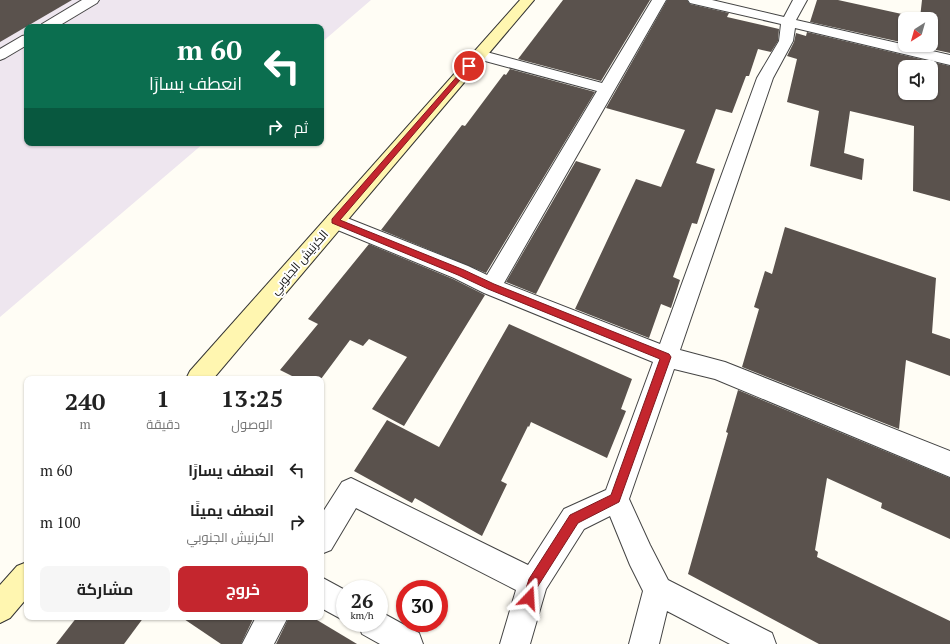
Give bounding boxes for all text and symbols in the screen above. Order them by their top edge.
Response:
north arrow [898,12,938,52]
map controls [898,12,938,100]
text: 60 m [177,31,242,68]
icon: left [256,40,308,92]
pin [452,49,486,83]
icon: arrive [458,55,480,77]
button: sound [898,60,938,100]
text: انعطف يسارًا [149,71,242,95]
icon: right [264,116,286,138]
text: ثم [294,117,308,137]
street label: الكرنيش الجنوبي [267,227,333,299]
text: 1 [156,382,170,414]
text: 13:25 [221,382,283,414]
text: 240 [65,385,105,417]
text: m [79,415,91,433]
text: دقيقة [146,415,180,433]
text: الوصول [231,415,273,433]
icon: left [286,459,308,481]
text: 60 m [40,460,73,480]
text: انعطف يسارًا [188,460,274,480]
text: انعطف يمينًا [190,500,274,520]
icon: right [286,511,308,533]
text: 100 m [40,512,81,532]
text: الكرنيش الجنوبي [187,528,274,546]
button: مشاركة [40,566,170,612]
button: خروج [178,566,308,612]
position arrow [508,577,550,619]
speed limit sign: 30 [396,580,448,632]
text: 26 [351,587,373,614]
text: km/h [350,609,374,622]

